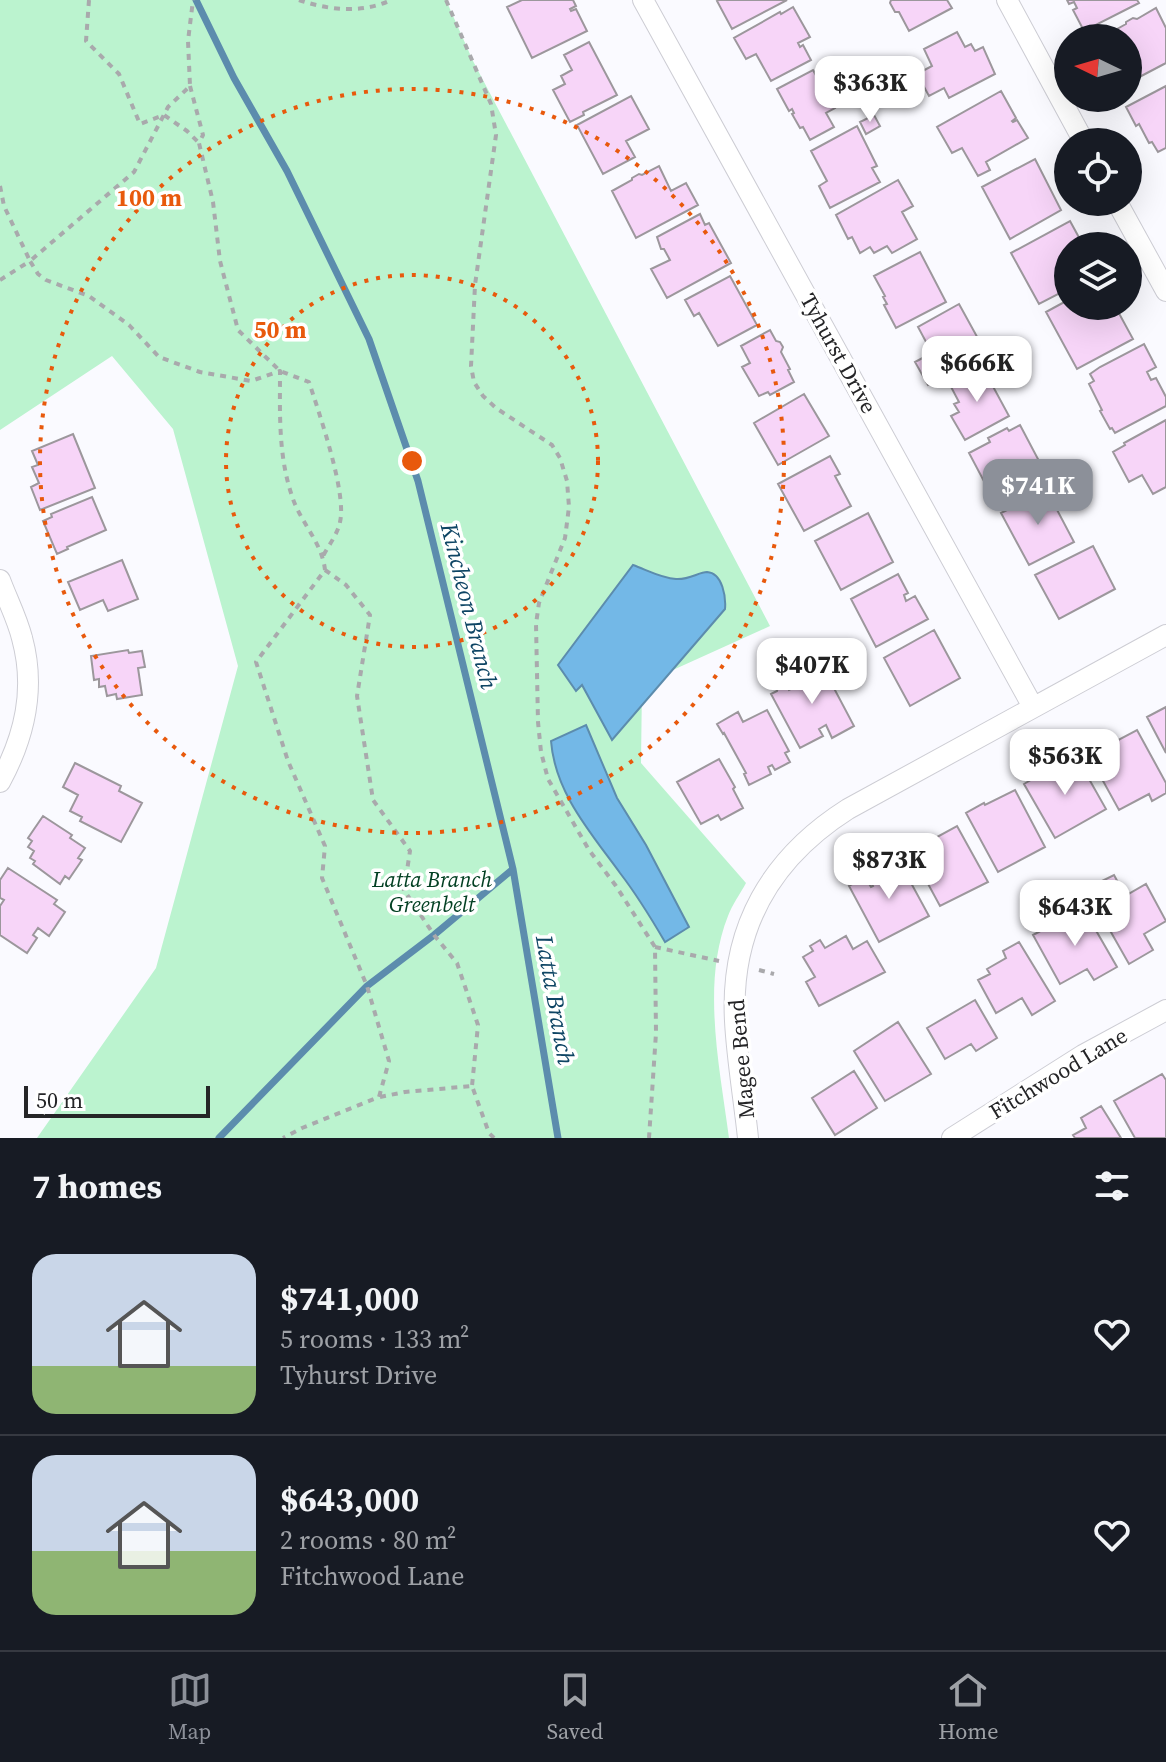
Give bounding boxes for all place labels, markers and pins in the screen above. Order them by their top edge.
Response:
pin: $363K [814,56,926,124]
pin: $666K [921,336,1033,404]
centre of rings [398,447,426,475]
pin: $741K [982,459,1094,527]
pin: $407K [756,638,868,706]
pin: $563K [1009,729,1121,797]
pin: $873K [833,833,945,901]
pin: $643K [1019,880,1131,948]

